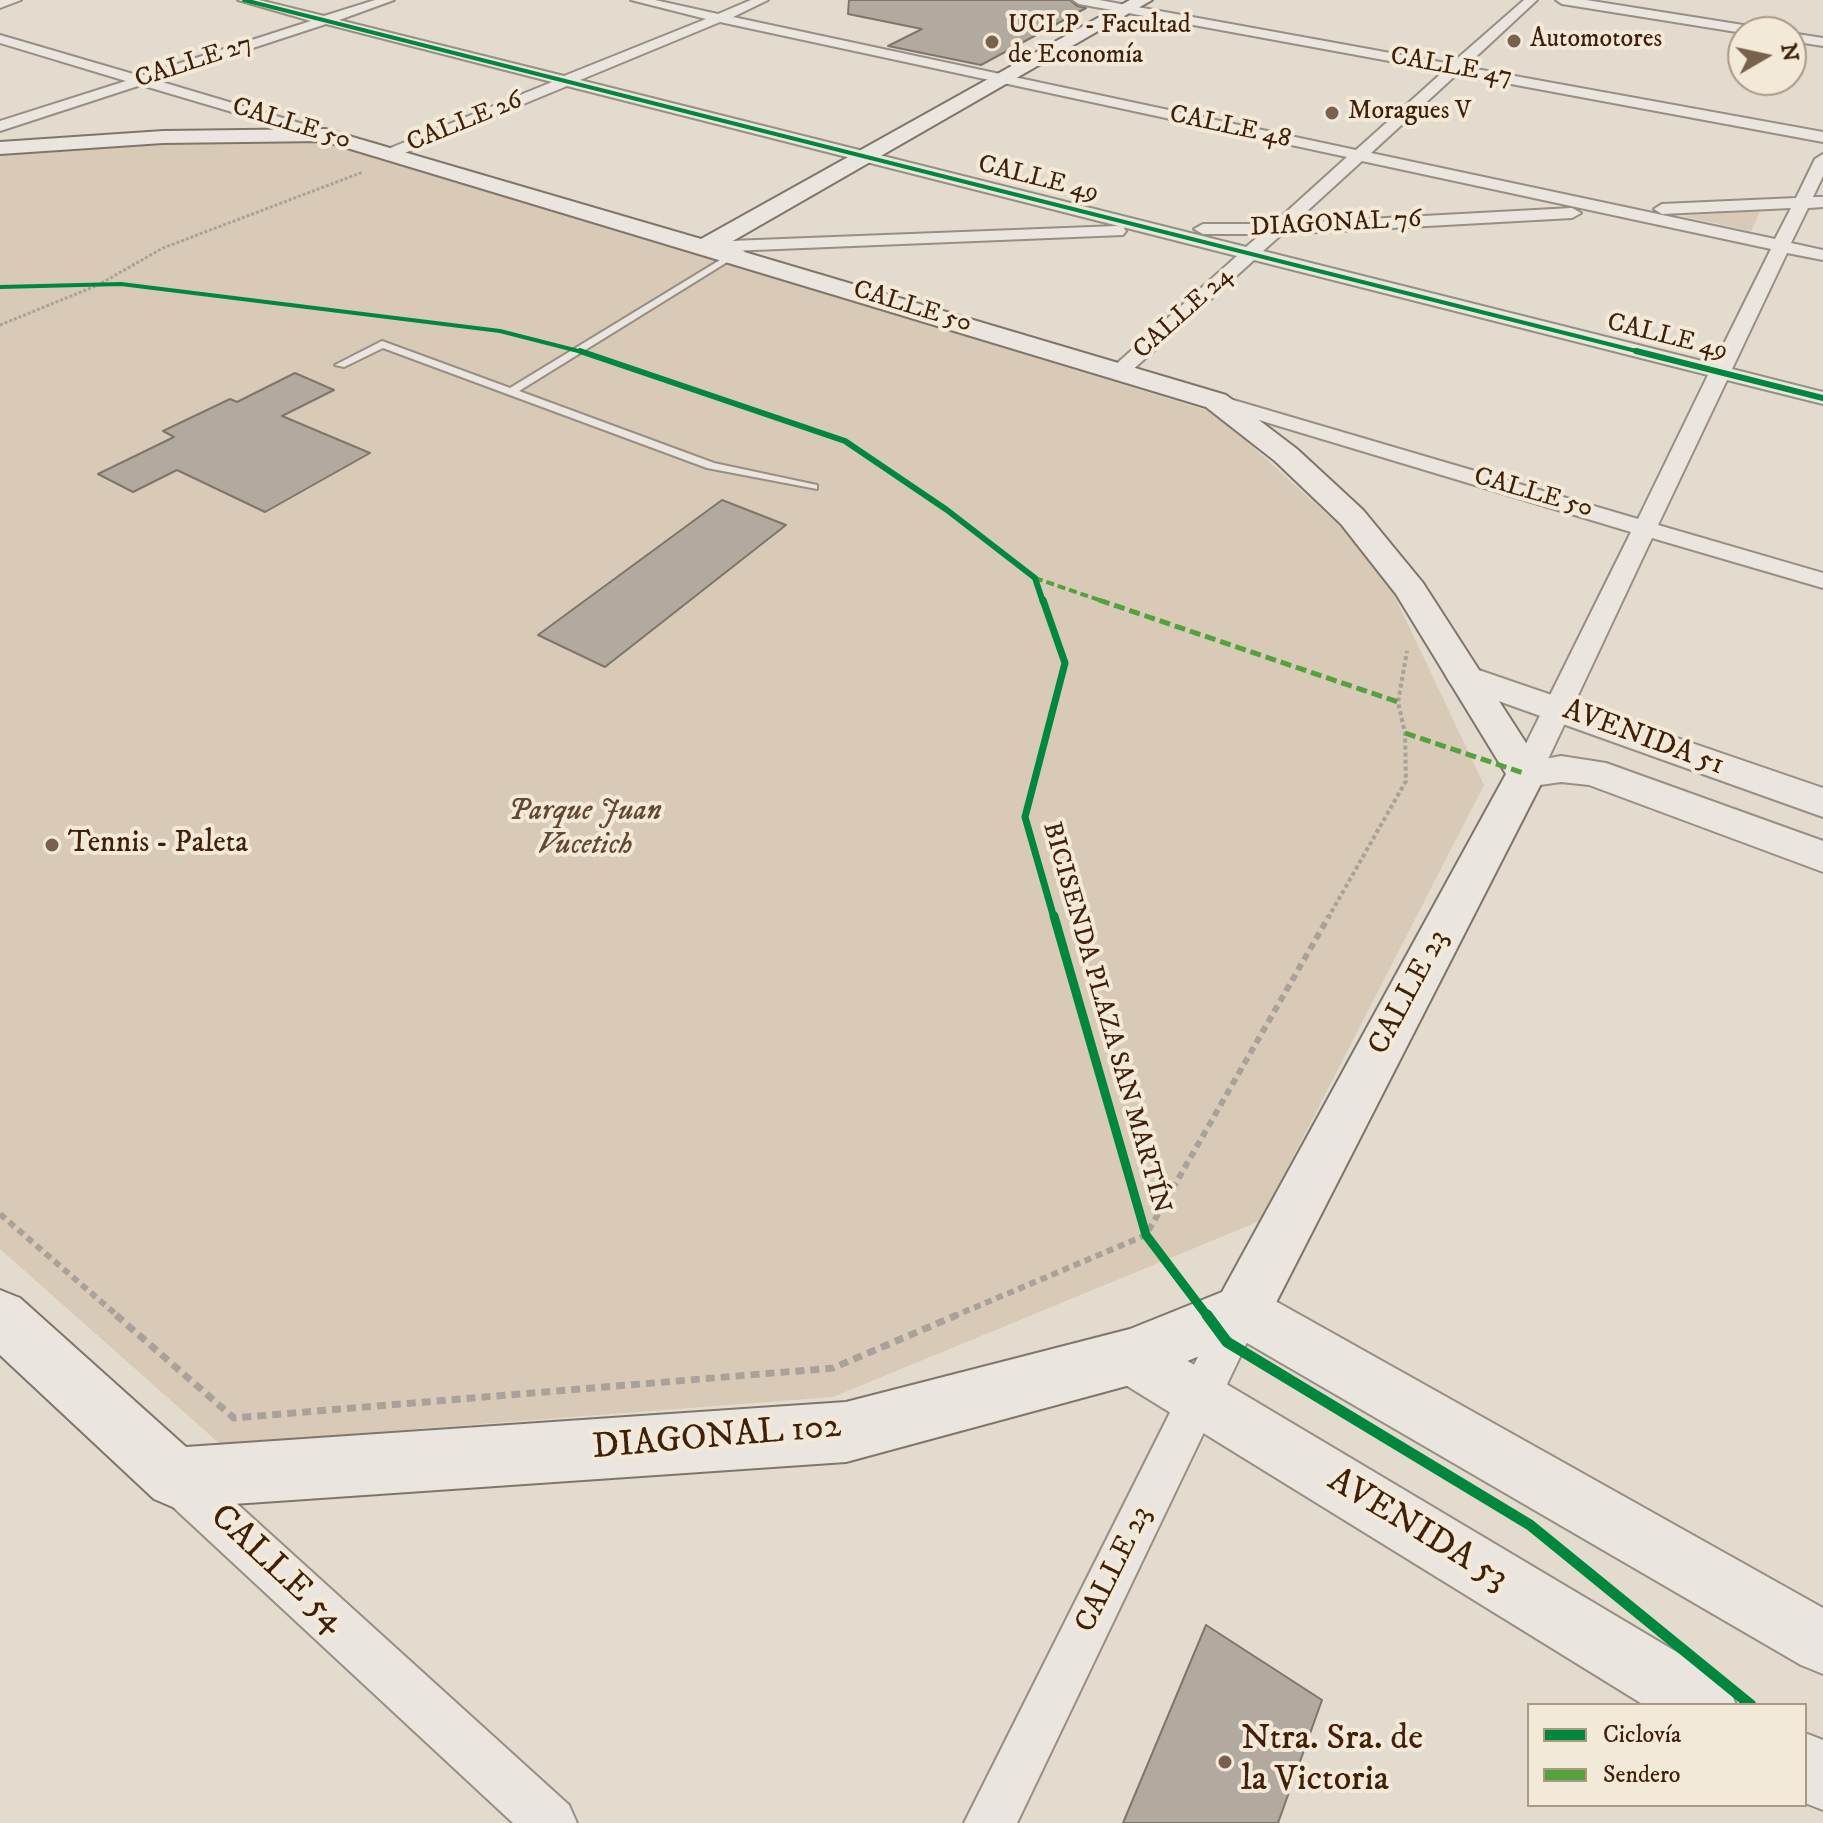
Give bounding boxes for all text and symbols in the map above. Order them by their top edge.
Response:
place label: UCLP - Facultad de Economía [1008,11,1191,72]
north arrow [1727,16,1807,96]
place label: Automotores [1530,25,1662,57]
street label: CALLE 27 [132,29,256,97]
marker: Automotores [1505,32,1523,50]
marker: UCLP - Facultad de Economía [983,33,1001,51]
text: N [1774,41,1804,64]
street label: CALLE 47 [1388,42,1514,94]
street label: CALLE 26 [403,86,527,160]
street label: CALLE 50 [228,92,354,158]
place label: Moragues V [1348,97,1471,129]
street label: CALLE 48 [1166,100,1294,156]
marker: Moragues V [1323,104,1341,122]
street label: CALLE 49 [974,150,1102,210]
street label: DIAGONAL 76 [1250,205,1422,245]
street label: CALLE 24 [1128,261,1240,367]
street label: CALLE 50 [849,275,975,341]
street label: CALLE 49 [1603,308,1731,368]
street label: CALLE 50 [1470,462,1596,526]
street label: AVENIDA 51 [1557,693,1729,785]
park label: Parque Juan Vucetich [508,795,662,866]
street label: BICISENDA PLAZA SAN MARTÍN [1034,819,1176,1217]
place label: Tennis - Paleta [68,827,248,863]
marker: Tennis - Paleta [43,836,61,854]
street label: CALLE 23 [1362,925,1458,1061]
street label: DIAGONAL 102 [591,1407,843,1471]
street label: AVENIDA 53 [1319,1460,1515,1602]
street label: CALLE 54 [200,1497,352,1643]
street label: CALLE 23 [1069,1501,1161,1639]
legend [1527,1703,1807,1807]
place label: Ntra. Sra. de la Victoria [1241,1719,1423,1804]
text: Ciclovía [1603,1720,1681,1750]
marker: Ntra. Sra. de la Victoria [1216,1753,1234,1771]
text: Sendero [1603,1760,1681,1790]

